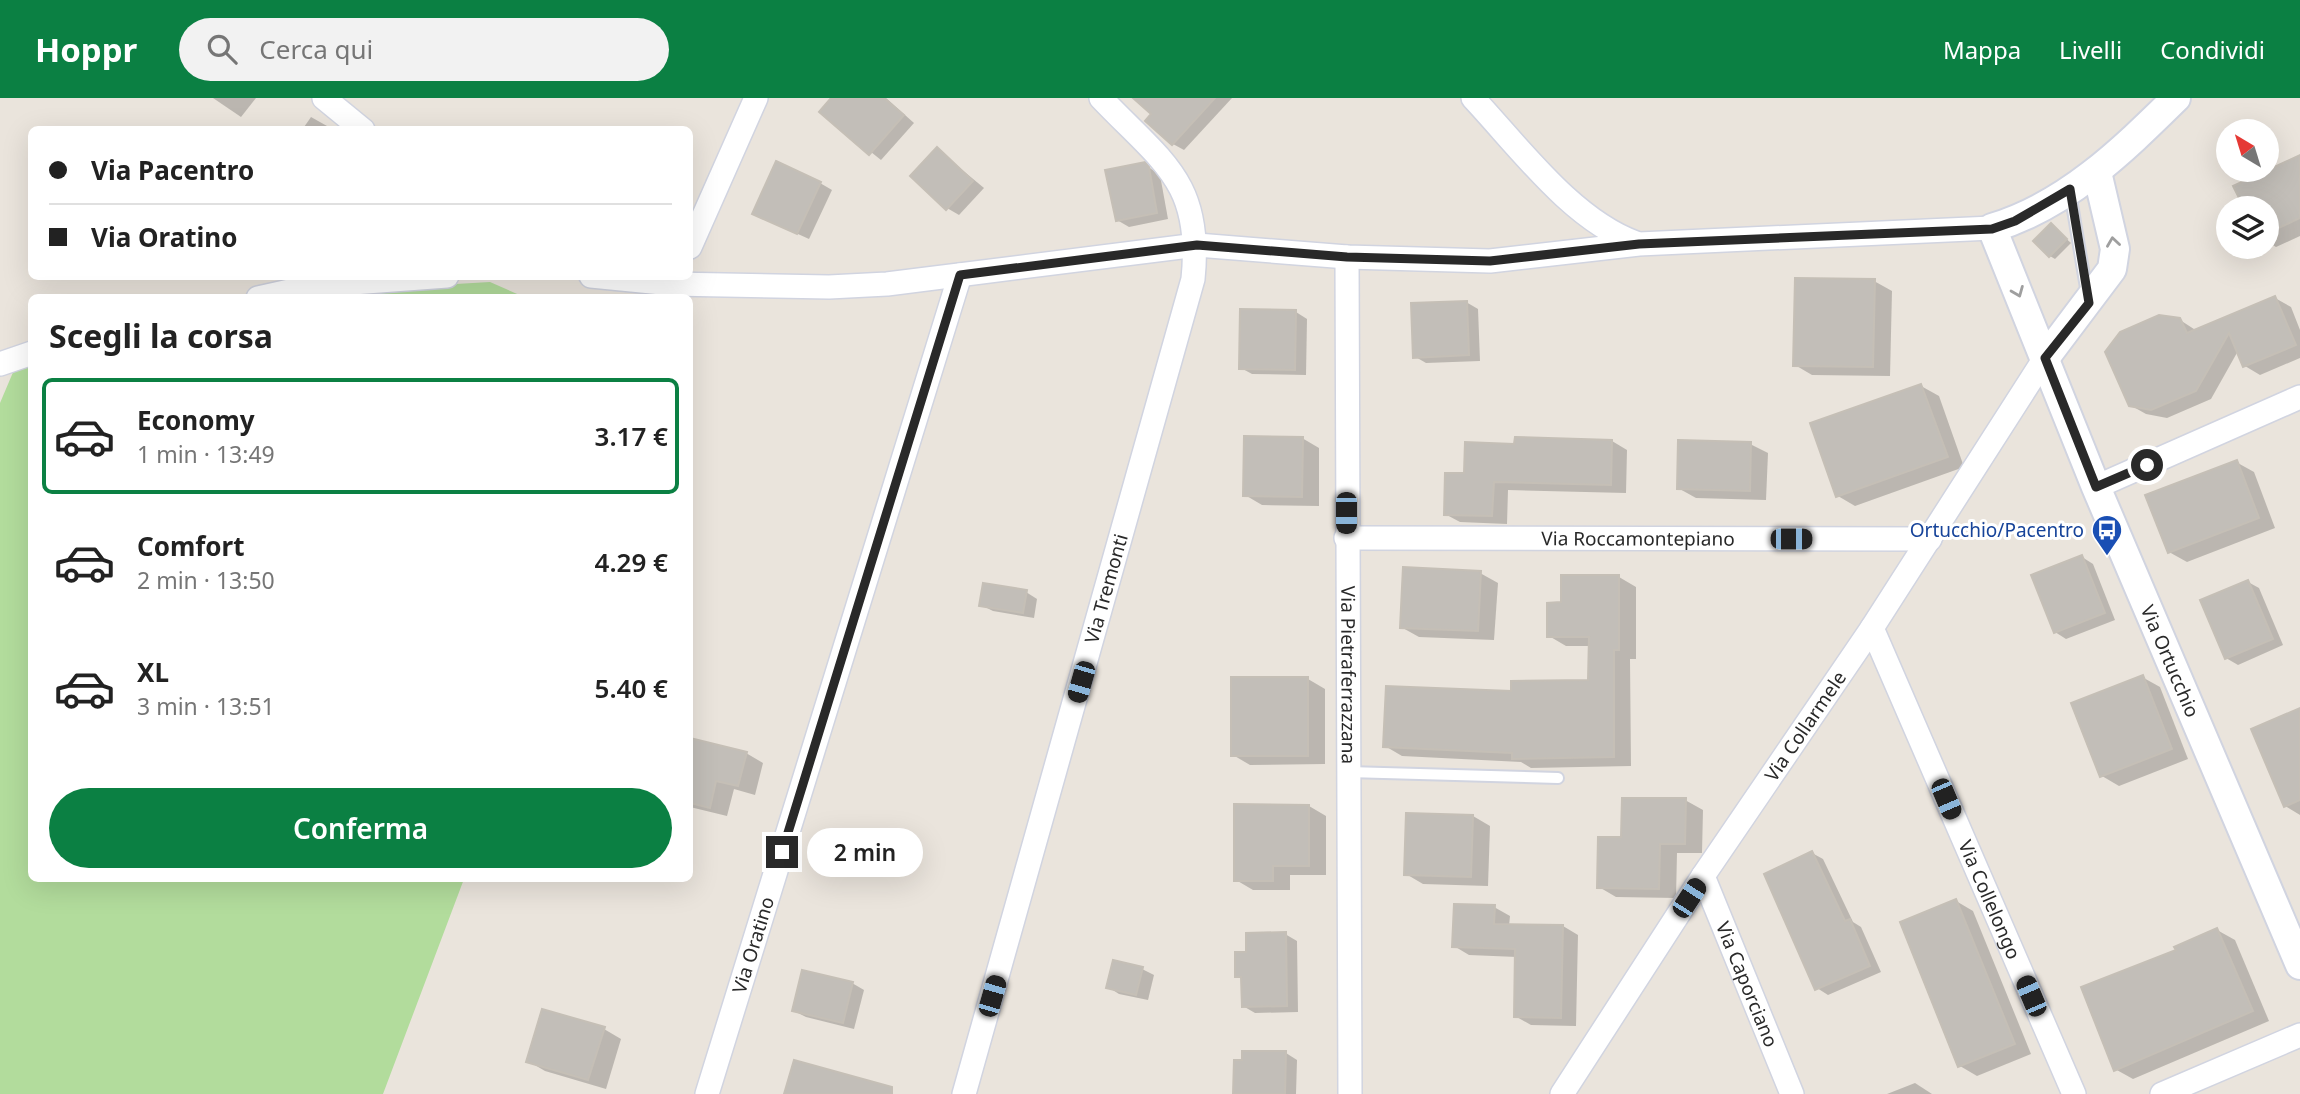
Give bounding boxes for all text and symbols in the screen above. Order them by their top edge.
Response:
search box [179,18,669,81]
text: Hoppr [35,27,137,72]
icon: search [203,30,241,68]
text: Cerca qui [259,31,373,67]
text: Mappa [1943,33,2021,66]
text: Livelli [2059,33,2122,66]
text: Condividi [2160,33,2265,66]
north arrow [2216,119,2278,182]
map controls [2216,119,2279,259]
text: Via Pacentro [91,152,254,188]
button: layers [2216,196,2279,259]
text: Via Oratino [91,219,237,255]
one-way arrow [2105,236,2120,248]
one-way arrow [2009,285,2023,297]
text: Scegli la corsa [49,314,273,357]
text: Economy [137,402,255,438]
icon: car [53,405,116,468]
text: 3.17 € [595,418,668,454]
text: 1 min · 13:49 [137,438,275,470]
route start [2131,449,2163,481]
car [1336,492,1357,534]
bus stop icon: Ortucchio/Pacentro [2090,513,2124,557]
place label: Ortucchio/Pacentro [1910,517,2084,543]
street label: Via Roccamontepiano [1541,525,1735,552]
text: Comfort [137,528,245,564]
car [1771,529,1813,550]
icon: car [53,531,116,594]
street label: Via Tremonti [1078,531,1134,646]
text: 4.29 € [595,544,668,580]
text: 2 min · 13:50 [137,564,275,596]
street label: Via Pietraferrazzana [1335,586,1362,764]
street label: Via Ortucchio [2135,601,2206,721]
text: XL [137,654,169,690]
icon: car [53,657,116,720]
car [1066,659,1097,705]
street label: Via Collarmele [1758,666,1852,786]
text: 5.40 € [595,670,668,706]
text: 3 min · 13:51 [137,690,275,722]
car [1929,776,1964,822]
button: Conferma [49,788,672,868]
callout: 2 min [806,828,922,876]
route end [766,836,798,868]
text: 2 min [834,836,896,868]
street label: Via Collelongo [1952,836,2027,963]
car [1669,875,1710,921]
street label: Via Oratino [726,893,780,997]
street label: Via Caporciano [1710,918,1784,1051]
car [977,973,1008,1019]
car [2014,973,2049,1019]

